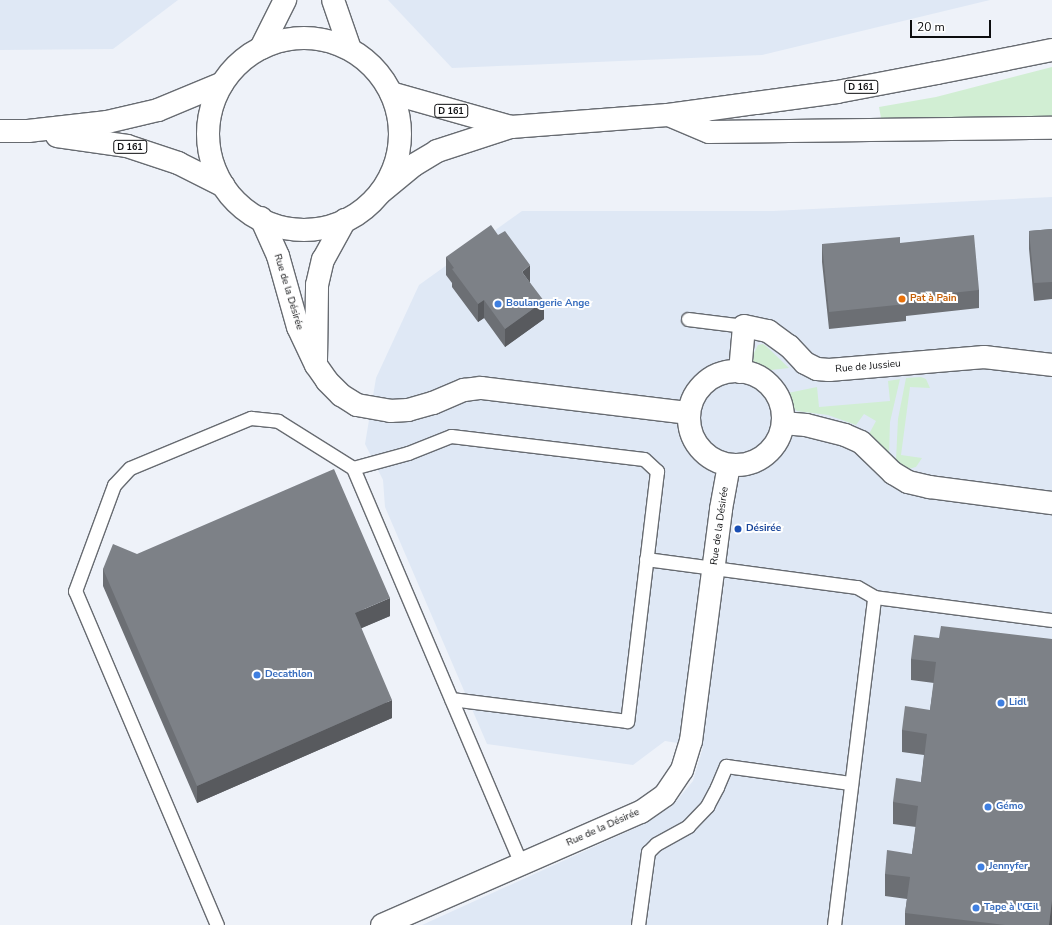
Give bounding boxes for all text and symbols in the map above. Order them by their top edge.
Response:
scale bar [912,12,993,38]
text: 20 m [917,19,945,35]
road number: D 161 [844,80,878,94]
road number: D 161 [434,104,468,118]
road number: D 161 [113,140,147,154]
street label: Rue de la Désirée [271,253,305,331]
place label: Pat à Pain [910,293,957,305]
marker: Pat à Pain [897,294,907,304]
place label: Boulangerie Ange [506,298,590,310]
marker: Boulangerie Ange [493,299,503,309]
street label: Rue de Jussieu [835,358,901,376]
street label: Rue de la Désirée [709,486,731,566]
place label: Désirée [746,523,781,535]
marker: Désirée [733,524,743,534]
place label: Decathlon [265,669,313,681]
marker: Decathlon [252,670,262,680]
place label: Lidl [1009,697,1026,709]
marker: Lidl [996,698,1006,708]
place label: Gémo [996,801,1023,813]
marker: Gémo [983,802,993,812]
street label: Rue de la Désirée [565,807,641,849]
place label: Jennyfer [989,861,1028,873]
marker: Jennyfer [976,862,986,872]
place label: Tape à l'Œil [984,902,1039,914]
marker: Tape à l'Œil [971,903,981,913]

